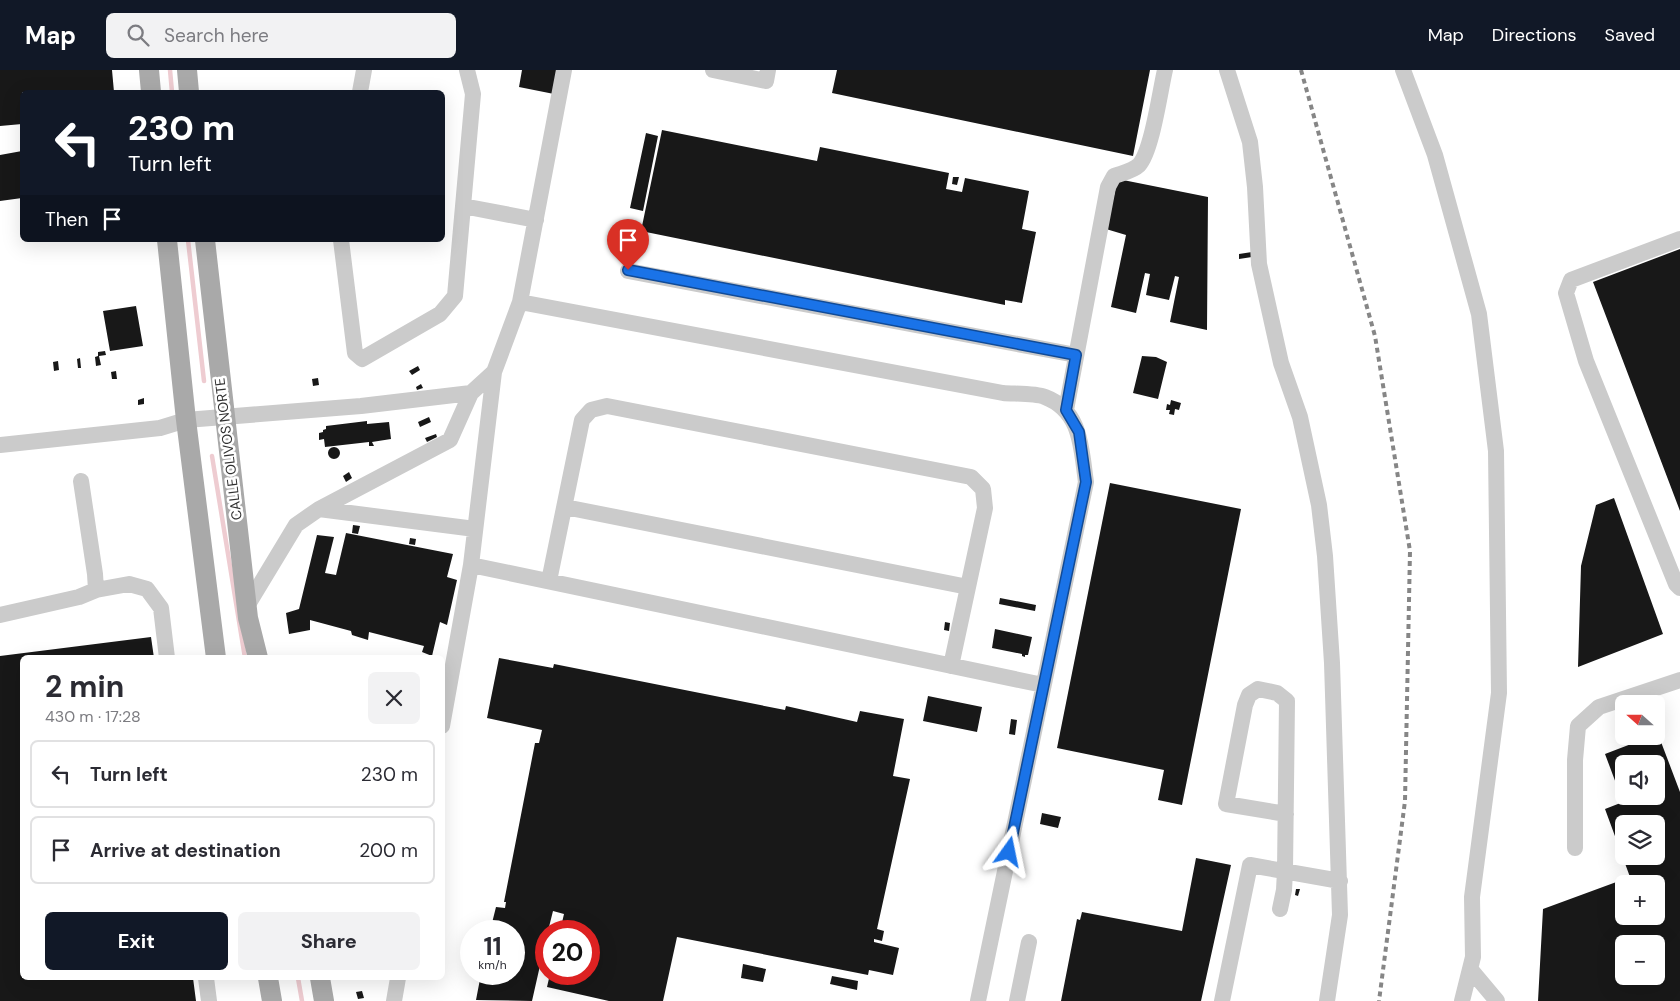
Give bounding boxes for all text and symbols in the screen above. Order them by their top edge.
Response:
search box [106,13,456,58]
text: Map [25,20,76,51]
icon: search [124,21,152,49]
text: Search here [164,23,269,48]
text: Map [1428,23,1464,47]
text: Directions [1492,23,1577,47]
text: Saved [1605,23,1655,47]
text: 230 m [128,105,235,151]
icon: left [45,110,110,175]
text: Turn left [128,149,212,178]
icon: arrive [98,205,126,233]
text: Then [45,207,88,232]
pin [607,219,649,270]
icon: arrive [614,226,642,254]
street label: CALLE OLIVOS NORTE [210,377,246,521]
text: 2 min [45,667,124,706]
button: close [368,672,420,724]
north arrow [1615,695,1665,745]
map controls [1615,695,1665,985]
text: 430 m · 17:28 [45,706,141,727]
button: sound [1615,755,1665,805]
icon: left [47,760,75,788]
text: Turn left [90,762,168,787]
text: 230 m [361,762,418,787]
button: layers [1615,815,1665,865]
position arrow [982,825,1034,877]
icon: arrive [47,836,75,864]
text: Arrive at destination [90,838,281,863]
text: 200 m [359,838,418,863]
button: + [1615,875,1665,925]
button: Exit [45,912,228,970]
button: Share [238,912,420,970]
speed limit sign: 20 [535,920,600,985]
text: 11 [483,930,502,963]
button: − [1615,935,1665,985]
text: km/h [478,957,507,973]

